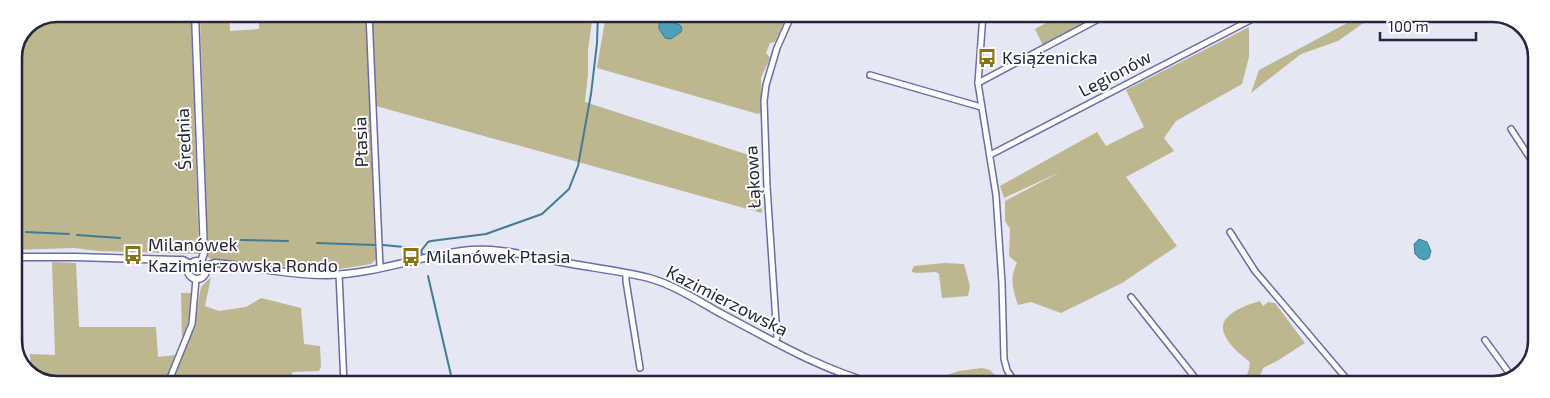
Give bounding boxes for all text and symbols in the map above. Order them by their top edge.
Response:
scale bar [1380,10,1476,42]
text: 100 m [1388,17,1429,35]
street label: Legionów [1074,45,1155,101]
place label: Książenicka [1002,46,1098,68]
bus stop icon: Książenicka [976,47,998,69]
street label: Średnia [171,108,195,170]
street label: Ptasia [348,116,372,168]
street label: Łąkowa [739,145,765,209]
place label: Milanówek Kazimierzowska Rondo [148,233,338,276]
bus stop icon: Milanówek Kazimierzowska Rondo [122,244,144,266]
place label: Milanówek Ptasia [426,245,570,267]
bus stop icon: Milanówek Ptasia [400,246,422,268]
street label: Kazimierzowska [663,260,792,340]

